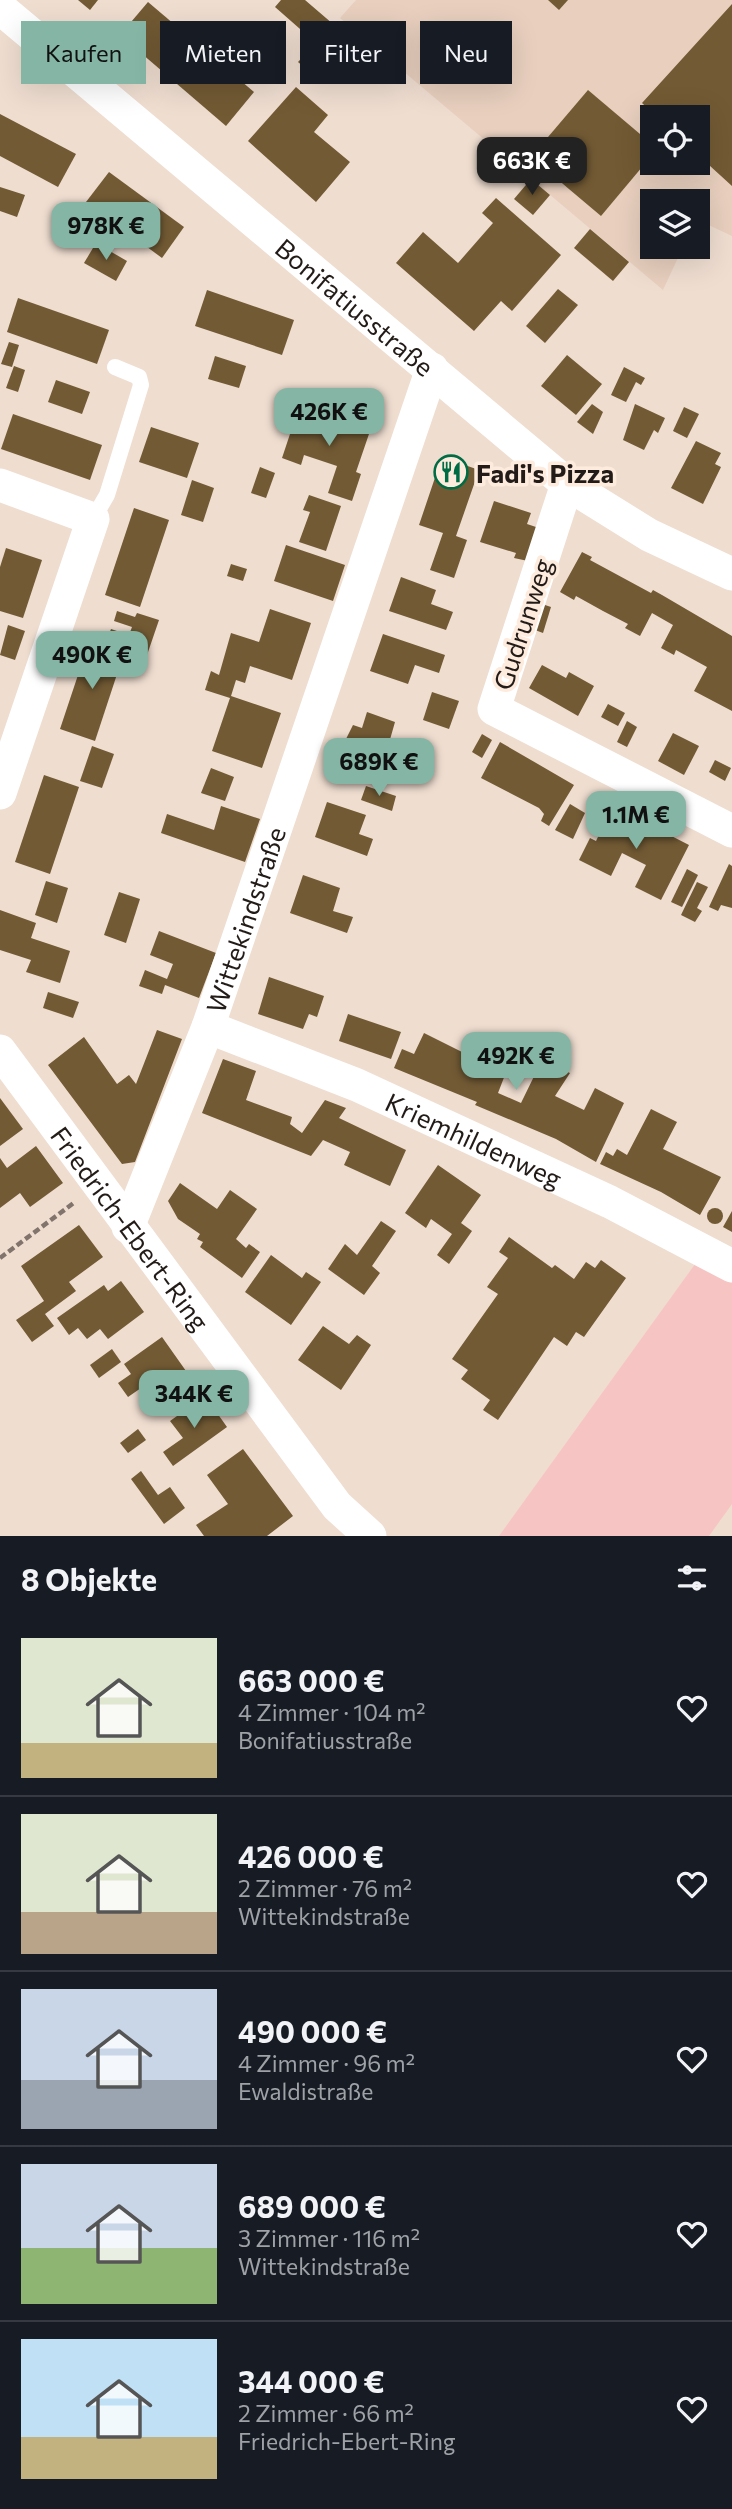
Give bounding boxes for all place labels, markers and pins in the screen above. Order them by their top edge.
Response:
pin: 663K € [475,138,589,197]
pin: 978K € [49,202,163,262]
pin: 426K € [272,388,386,448]
restaurant icon: Fadi's Pizza [432,453,470,491]
place label: Fadi's Pizza [476,457,614,488]
pin: 490K € [35,632,149,691]
pin: 689K € [322,738,436,798]
pin: 1.1M € [579,792,693,851]
pin: 492K € [459,1032,573,1092]
pin: 344K € [137,1370,251,1430]

